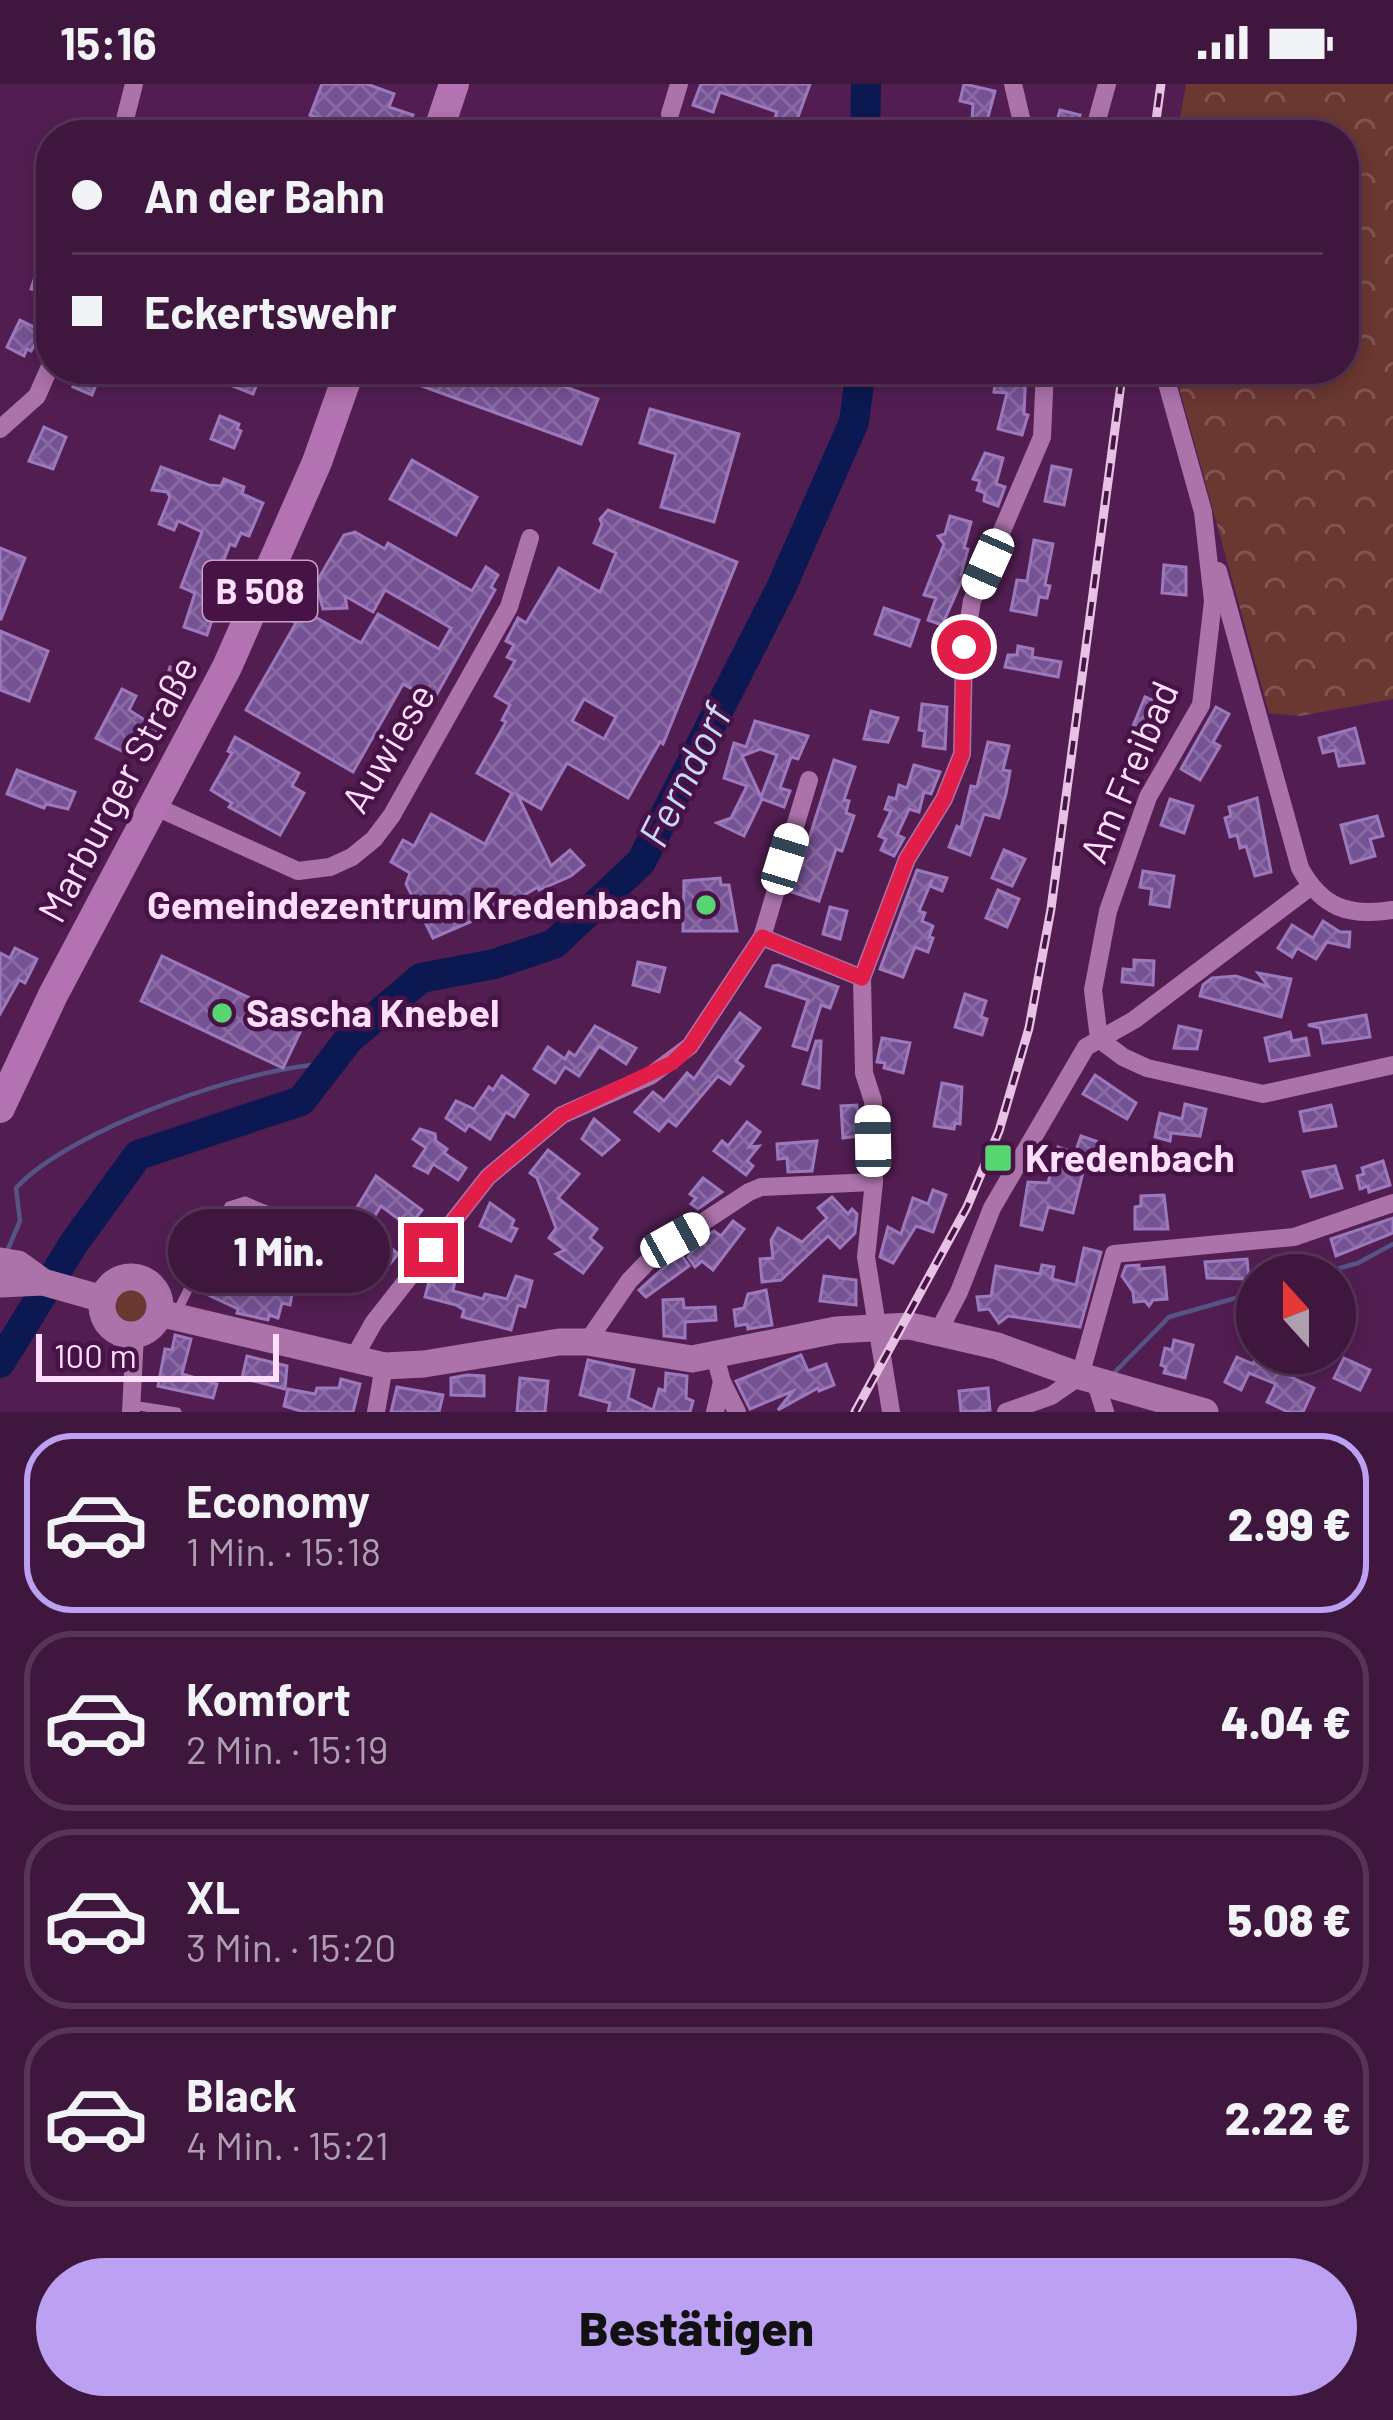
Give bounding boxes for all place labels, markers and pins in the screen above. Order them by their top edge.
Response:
place label: Gemeindezentrum Kredenbach [147,880,682,927]
marker: Gemeindezentrum Kredenbach [693,892,719,918]
place label: Sascha Knebel [246,988,500,1035]
marker: Sascha Knebel [209,1000,235,1026]
place label: Kredenbach [1025,1133,1235,1180]
marker: Kredenbach [982,1142,1014,1174]

